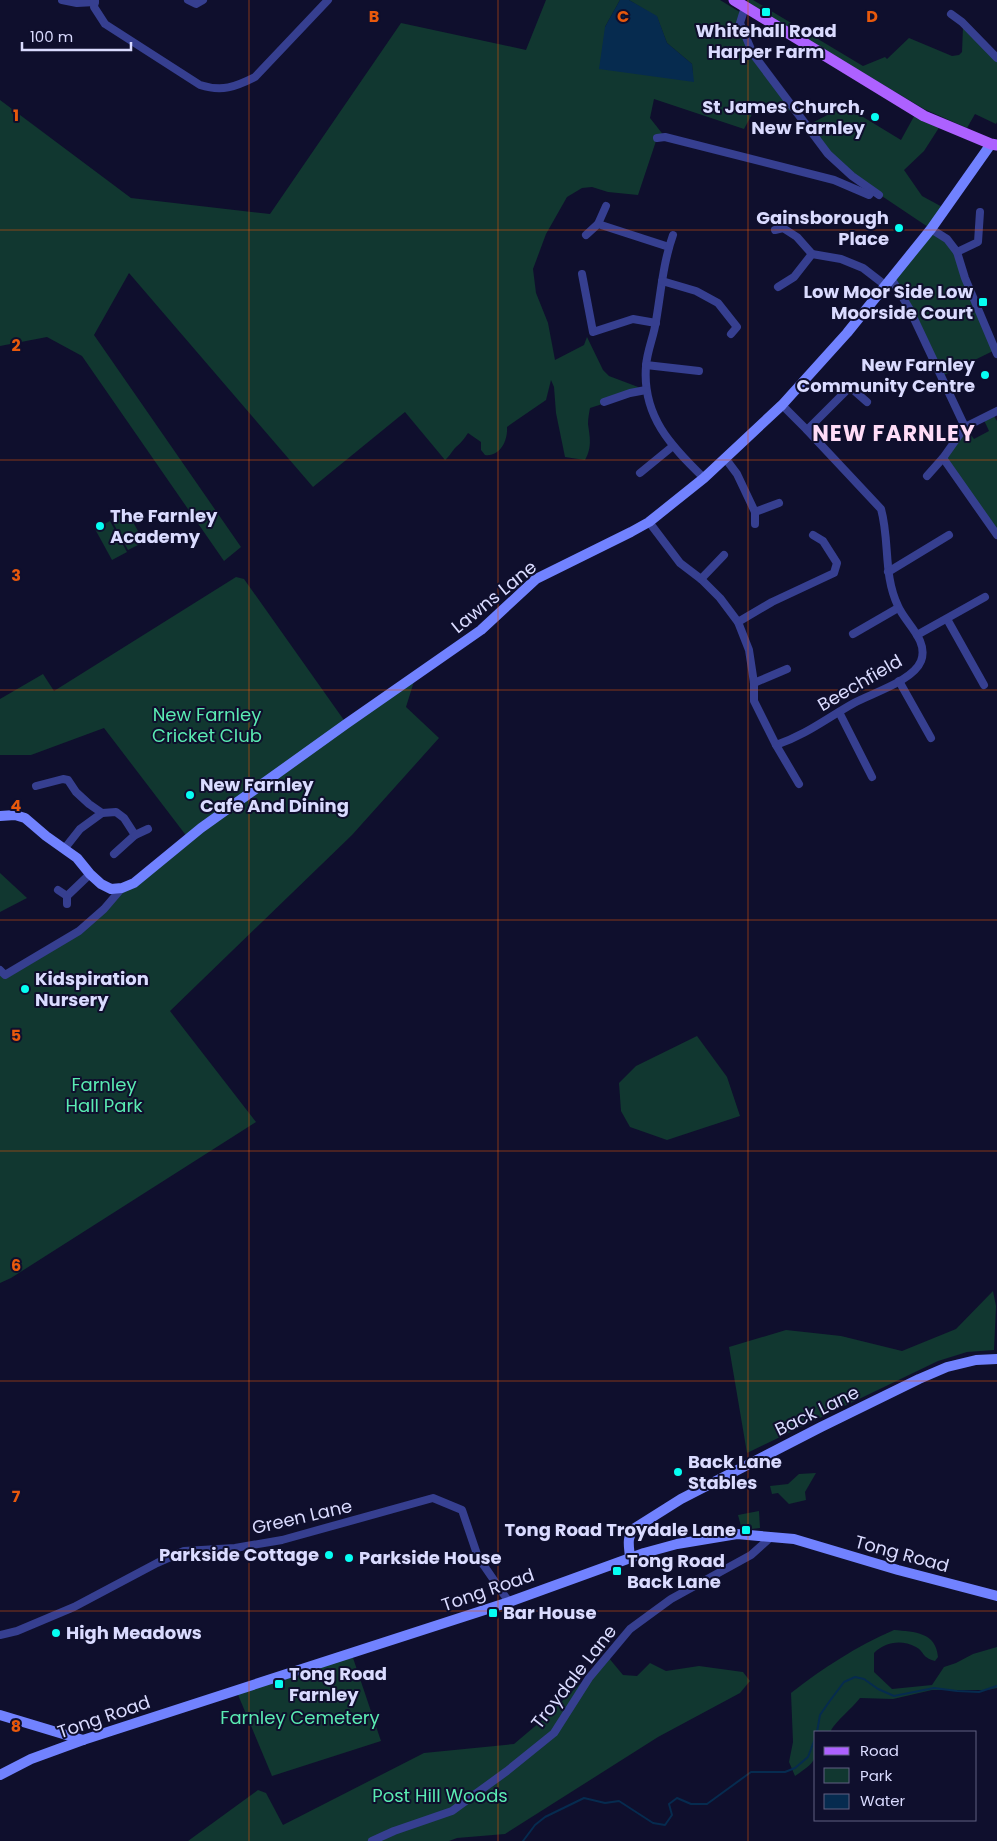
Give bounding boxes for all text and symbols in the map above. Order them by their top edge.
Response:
text: B [369,5,379,28]
text: C [617,5,629,28]
text: D [866,5,878,28]
marker: Whitehall Road Harper Farm [760,6,772,18]
place label: Whitehall Road Harper Farm [695,18,837,64]
scale bar [22,20,131,52]
text: 100 m [30,26,73,47]
place label: St James Church, New Farnley [702,94,866,140]
text: 1 [13,104,19,127]
marker: St James Church, New Farnley [869,111,881,123]
place label: Gainsborough Place [756,205,889,251]
marker: Gainsborough Place [893,222,905,234]
place label: Low Moor Side Low Moorside Court [803,279,973,325]
marker: Low Moor Side Low Moorside Court [977,296,989,308]
text: 2 [11,334,21,357]
place label: New Farnley Community Centre [797,352,976,398]
marker: New Farnley Community Centre [979,369,991,381]
district label: NEW FARNLEY [812,418,976,449]
place label: The Farnley Academy [110,503,218,549]
marker: The Farnley Academy [94,520,106,532]
street label: Lawns Lane [446,554,542,639]
text: 3 [11,564,21,587]
street label: Beechfield [813,648,907,717]
park label: New Farnley Cricket Club [152,702,262,748]
place label: New Farnley Cafe And Dining [200,772,349,818]
marker: New Farnley Cafe And Dining [184,789,196,801]
text: 4 [11,794,22,817]
place label: Kidspiration Nursery [35,966,149,1012]
marker: Kidspiration Nursery [19,983,31,995]
text: 5 [11,1024,21,1047]
park label: Farnley Hall Park [66,1072,143,1118]
text: 6 [11,1254,21,1277]
street label: Back Lane [770,1379,863,1442]
place label: Back Lane Stables [688,1449,782,1495]
marker: Back Lane Stables [672,1466,684,1478]
text: 7 [12,1485,21,1508]
street label: Green Lane [249,1493,354,1540]
place label: Tong Road Troydale Lane [504,1517,736,1542]
marker: Tong Road Troydale Lane [740,1524,752,1536]
street label: Tong Road [852,1529,952,1578]
place label: Parkside Cottage [159,1542,319,1567]
place label: Parkside House [359,1545,502,1570]
place label: Tong Road Back Lane [627,1548,725,1594]
marker: Parkside Cottage [323,1549,335,1561]
marker: Parkside House [343,1552,355,1564]
street label: Tong Road [438,1562,538,1617]
marker: Tong Road Back Lane [611,1565,623,1577]
place label: Bar House [503,1600,597,1625]
marker: Bar House [487,1607,499,1619]
place label: High Meadows [66,1620,202,1645]
street label: Troydale Lane [525,1620,622,1734]
marker: High Meadows [50,1627,62,1639]
place label: Tong Road Farnley [289,1661,387,1707]
marker: Tong Road Farnley [273,1678,285,1690]
street label: Tong Road [54,1689,154,1744]
park label: Farnley Cemetery [220,1705,380,1730]
text: 8 [11,1715,21,1738]
legend [814,1731,977,1821]
text: Road [860,1740,899,1761]
text: Park [860,1765,892,1786]
park label: Post Hill Woods [372,1783,508,1808]
text: Water [860,1790,906,1811]

